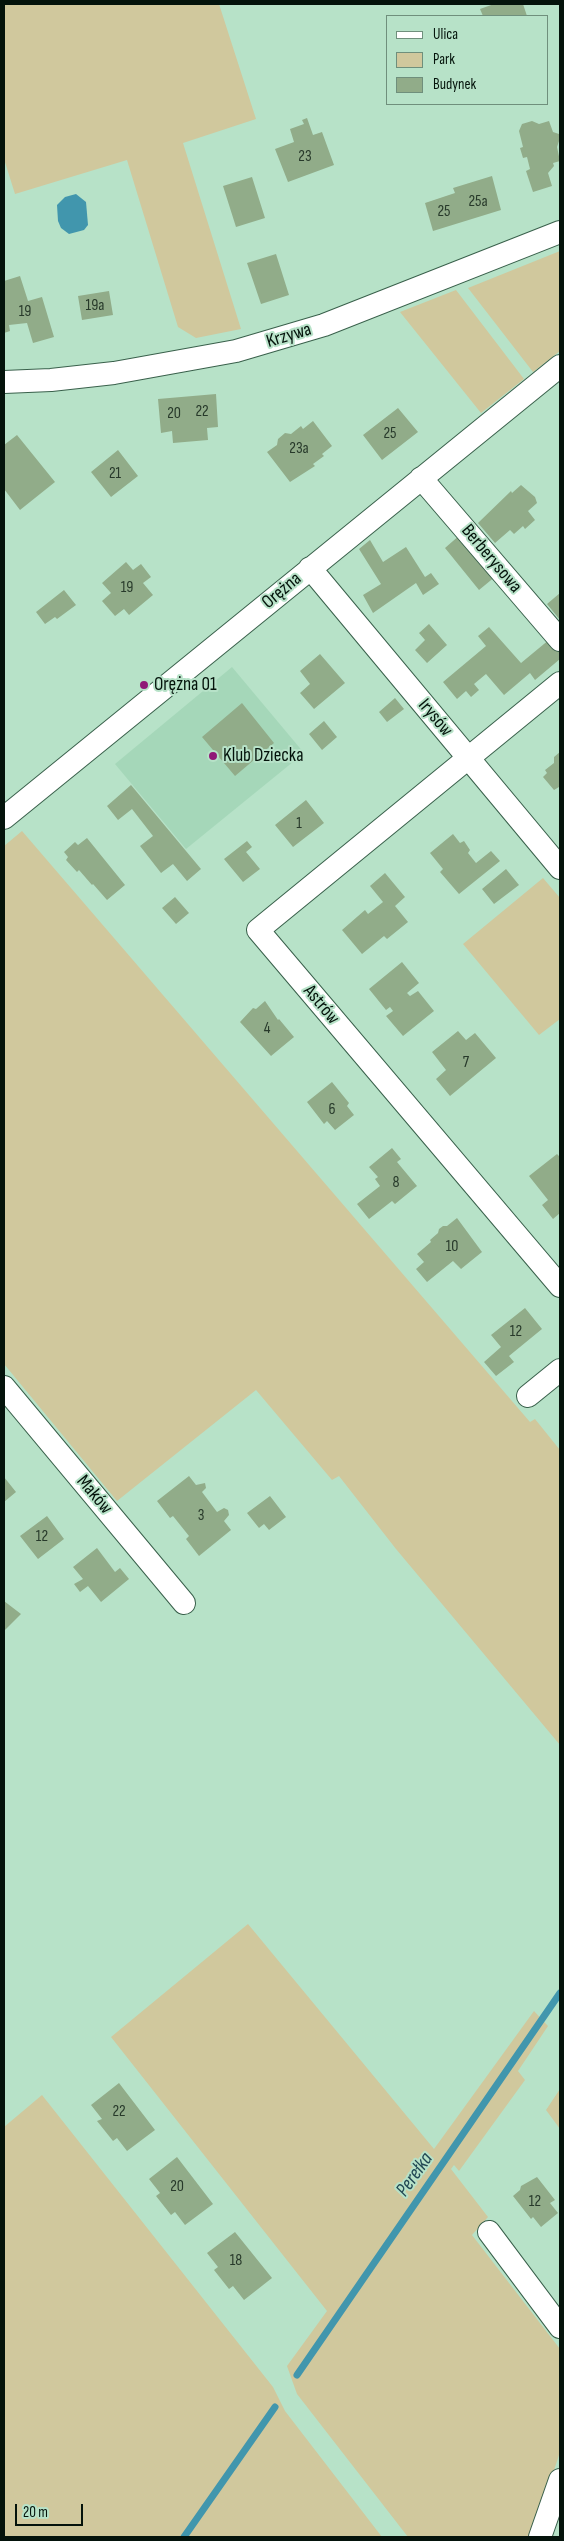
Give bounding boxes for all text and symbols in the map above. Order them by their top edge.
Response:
legend [386,15,549,105]
text: Ulica [433,25,458,44]
text: Park [433,50,455,69]
text: Budynek [433,75,476,94]
house number: 23 [298,147,312,167]
house number: 25a [468,192,488,212]
house number: 25 [437,202,451,222]
house number: 19a [86,296,104,316]
house number: 19 [19,302,31,322]
street label: Krzywa [264,318,314,354]
house number: 22 [195,402,209,422]
house number: 20 [167,404,181,424]
house number: 25 [383,424,397,444]
house number: 23a [289,439,309,459]
house number: 21 [109,464,121,484]
street label: Berberysowa [456,520,526,598]
street label: Orężna [258,568,306,614]
house number: 19 [121,578,133,598]
place label: Orężna 01 [154,674,217,696]
marker: Orężna 01 [138,679,150,691]
street label: Irysów [413,695,457,741]
place label: Klub Dziecka [223,745,303,767]
marker: Klub Dziecka [207,750,219,762]
house number: 1 [296,814,302,834]
street label: Astrów [298,981,344,1029]
house number: 4 [264,1019,270,1039]
house number: 7 [463,1053,469,1073]
house number: 6 [328,1100,336,1120]
house number: 8 [392,1173,400,1193]
house number: 10 [446,1237,458,1257]
house number: 12 [510,1322,522,1342]
street label: Maków [71,1471,117,1519]
house number: 3 [198,1506,204,1526]
house number: 12 [36,1527,48,1547]
house number: 22 [112,2102,126,2122]
water label: Perełka [391,2148,439,2202]
house number: 20 [170,2177,184,2197]
house number: 12 [529,2192,541,2212]
house number: 18 [230,2251,242,2271]
scale bar [18,2494,85,2526]
text: 20 m [23,2503,48,2522]

